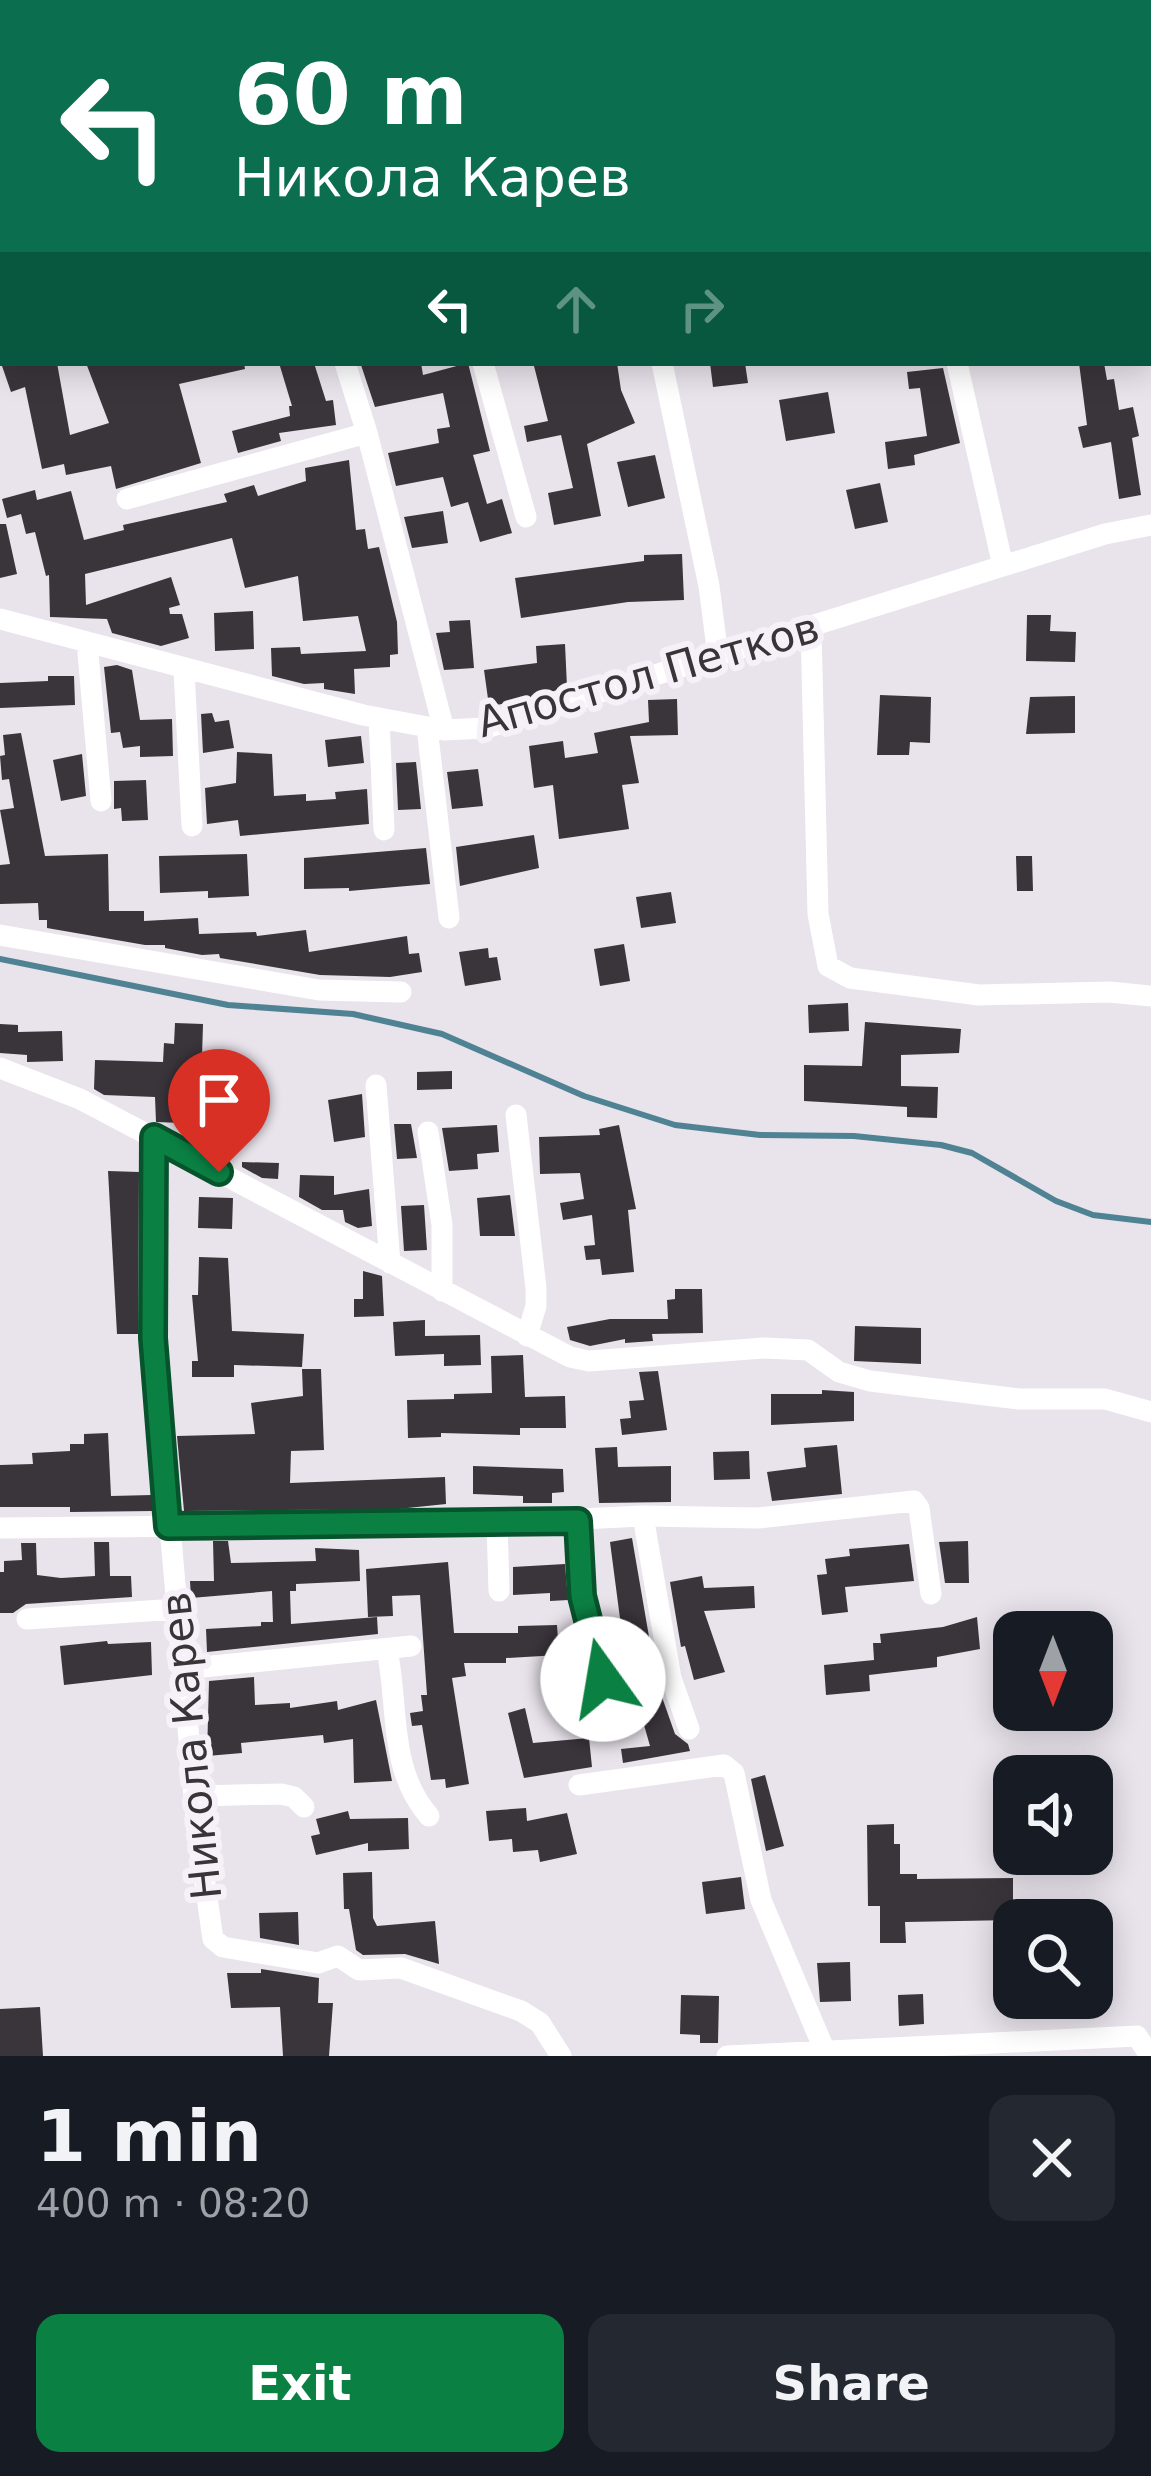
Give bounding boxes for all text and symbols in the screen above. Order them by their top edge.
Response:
text: 60 m [234,46,468,144]
icon: left [36,48,192,204]
text: Никола Карев [234,146,631,209]
icon: left [417,276,483,342]
icon: ahead [543,276,609,342]
icon: right [669,276,735,342]
street label: Апостол Петков [472,603,824,747]
pin [168,1049,270,1172]
icon: arrive [186,1067,252,1133]
street label: Никола Карев [151,1590,231,1902]
north arrow [993,1611,1113,1731]
map controls [993,1611,1113,2019]
position arrow [540,1616,666,1742]
button: sound [993,1755,1113,1875]
button: search [993,1899,1113,2019]
text: 1 min [36,2094,262,2178]
button: close [989,2095,1115,2221]
text: 400 m · 08:20 [36,2181,310,2226]
button: Exit [36,2314,564,2452]
button: Share [588,2314,1115,2452]

